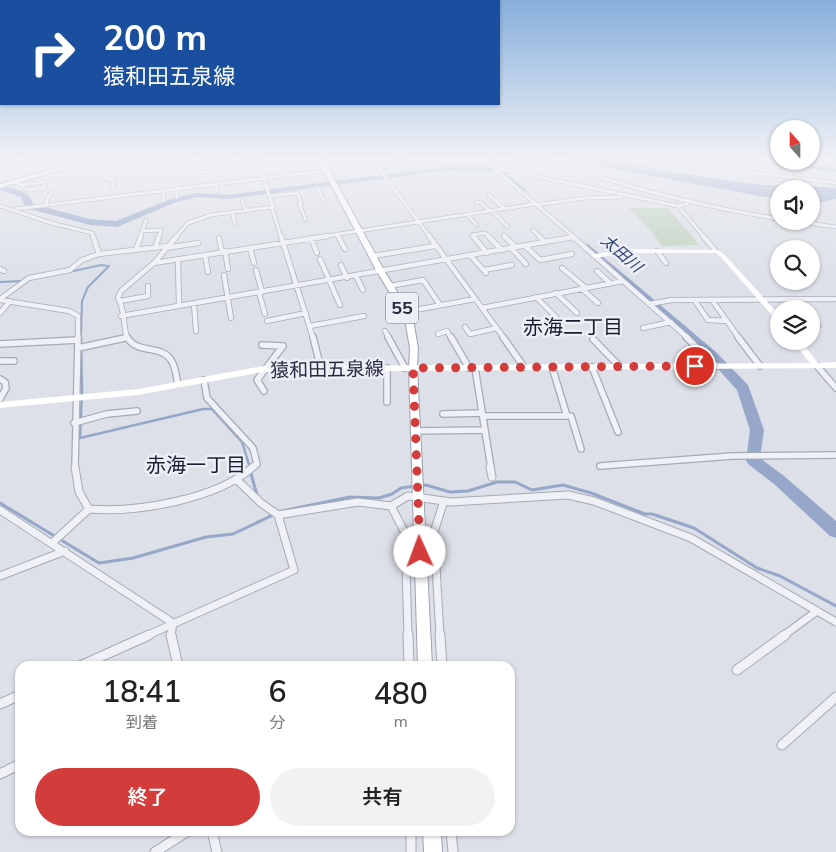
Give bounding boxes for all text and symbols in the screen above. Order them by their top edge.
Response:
text: 200 m [103,15,207,59]
icon: right [20,20,85,85]
text: 猿和田五泉線 [103,62,235,90]
north arrow [770,120,820,170]
map controls [770,120,820,350]
button: sound [770,180,820,230]
water label: 太田川 [597,230,648,278]
button: search [770,240,820,290]
road number: 55 [386,292,418,324]
button: layers [770,300,820,350]
district label: 赤海二丁目 [523,314,623,339]
pin [674,345,716,387]
icon: arrive [681,352,709,380]
street label: 猿和田五泉線 [270,356,384,382]
district label: 赤海一丁目 [146,452,246,477]
position arrow [393,525,445,577]
text: 18:41 [102,672,181,710]
text: 6 [269,672,287,710]
text: 480 [374,674,428,712]
text: m [394,711,408,731]
text: 到着 [126,712,158,732]
text: 分 [270,712,286,732]
button: 終了 [35,768,260,826]
button: 共有 [270,768,495,826]

